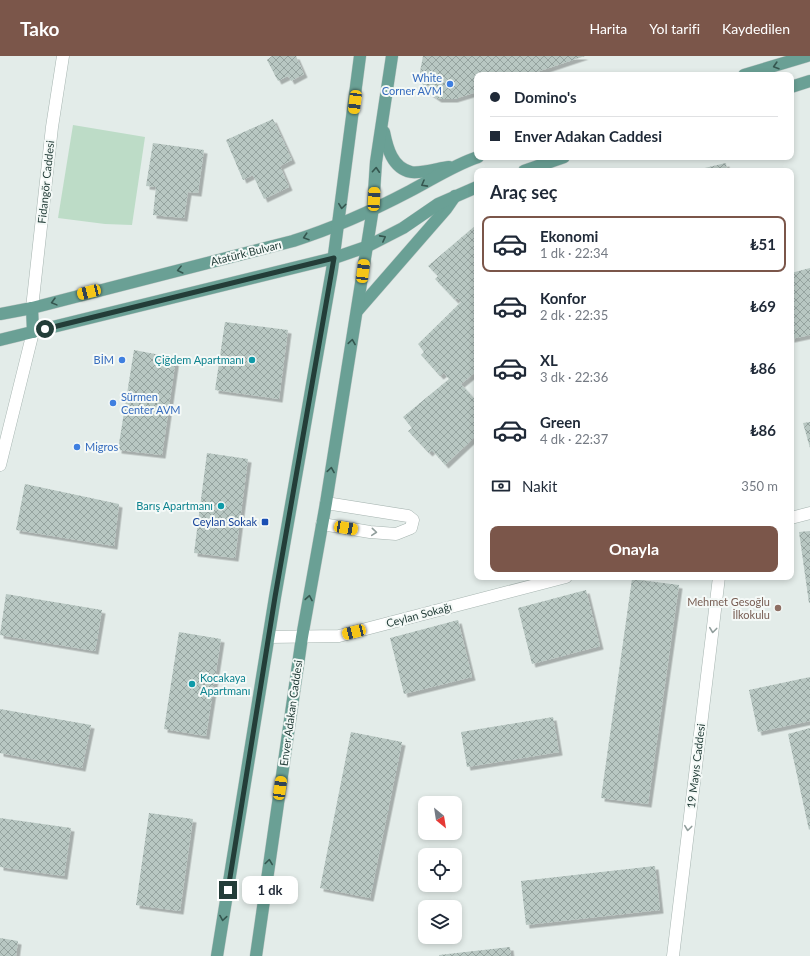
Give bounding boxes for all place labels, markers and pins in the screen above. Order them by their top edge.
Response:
place label: White Corner AVM [382,71,442,97]
marker: White Corner AVM [445,79,455,89]
place label: BİM [94,353,114,366]
place label: Çiğdem Apartmanı [155,353,244,366]
marker: BİM [117,355,127,365]
marker: Çiğdem Apartmanı [247,355,257,365]
place label: Sürmen Center AVM [121,390,181,416]
marker: Sürmen Center AVM [108,398,118,408]
place label: Migros [85,440,119,453]
marker: Migros [72,442,82,452]
place label: Barış Apartmanı [136,499,213,512]
marker: Barış Apartmanı [216,501,226,511]
place label: Ceylan Sokak [193,515,257,528]
marker: Ceylan Sokak [260,517,270,527]
place label: Mehmet Gesoğlu İlkokulu [687,595,770,621]
marker: Mehmet Gesoğlu İlkokulu [773,603,783,613]
place label: Kocakaya Apartmanı [200,671,250,697]
marker: Kocakaya Apartmanı [187,679,197,689]

